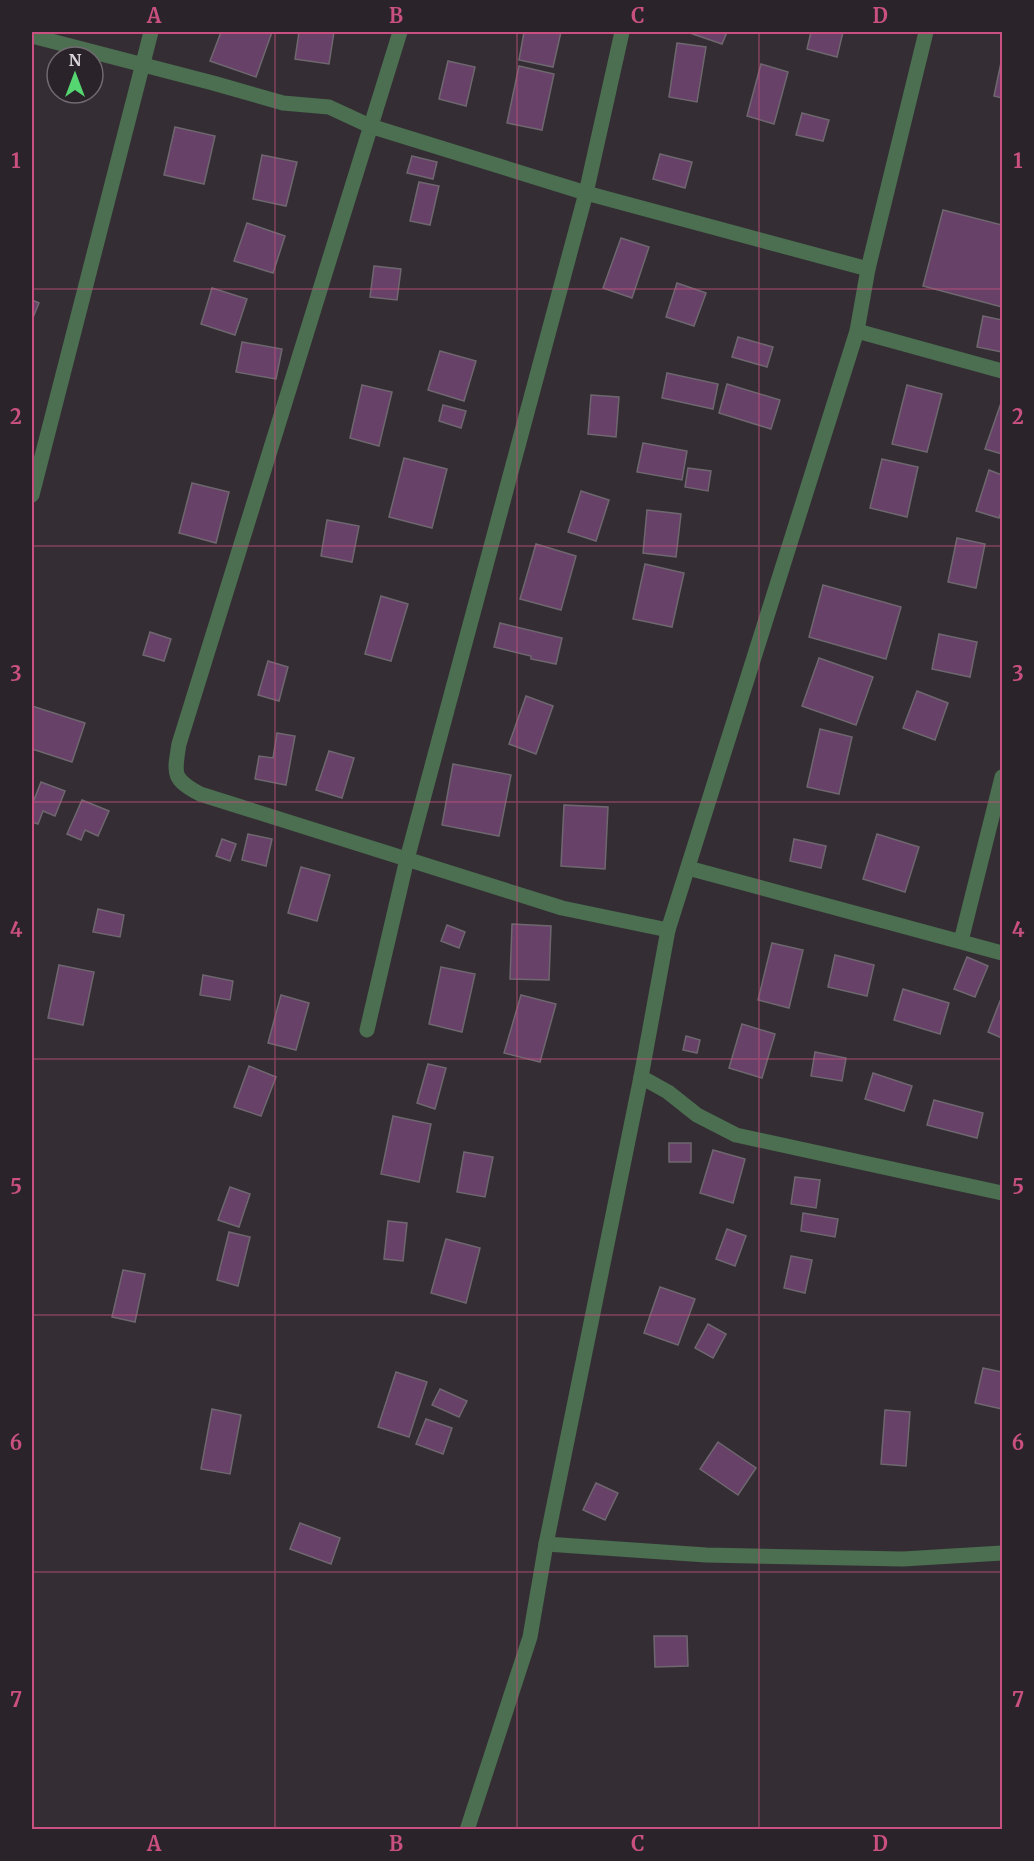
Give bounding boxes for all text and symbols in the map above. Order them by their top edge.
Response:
text: A [146,3,162,28]
text: B [389,3,403,28]
text: C [631,3,645,28]
text: D [872,3,888,28]
north arrow [45,45,105,105]
text: N [69,50,82,70]
text: 1 [11,148,21,173]
text: 1 [1013,148,1023,173]
text: 2 [10,404,22,429]
text: 2 [1012,404,1024,429]
text: 3 [10,661,22,686]
text: 3 [1012,661,1024,686]
text: 4 [10,917,23,942]
text: 4 [1012,917,1025,942]
text: 5 [10,1174,22,1199]
text: 5 [1012,1174,1024,1199]
text: 6 [10,1430,22,1455]
text: 6 [1012,1430,1024,1455]
text: 7 [10,1687,22,1712]
text: 7 [1012,1687,1024,1712]
text: A [146,1831,162,1856]
text: B [389,1831,403,1856]
text: C [631,1831,645,1856]
text: D [872,1831,888,1856]

